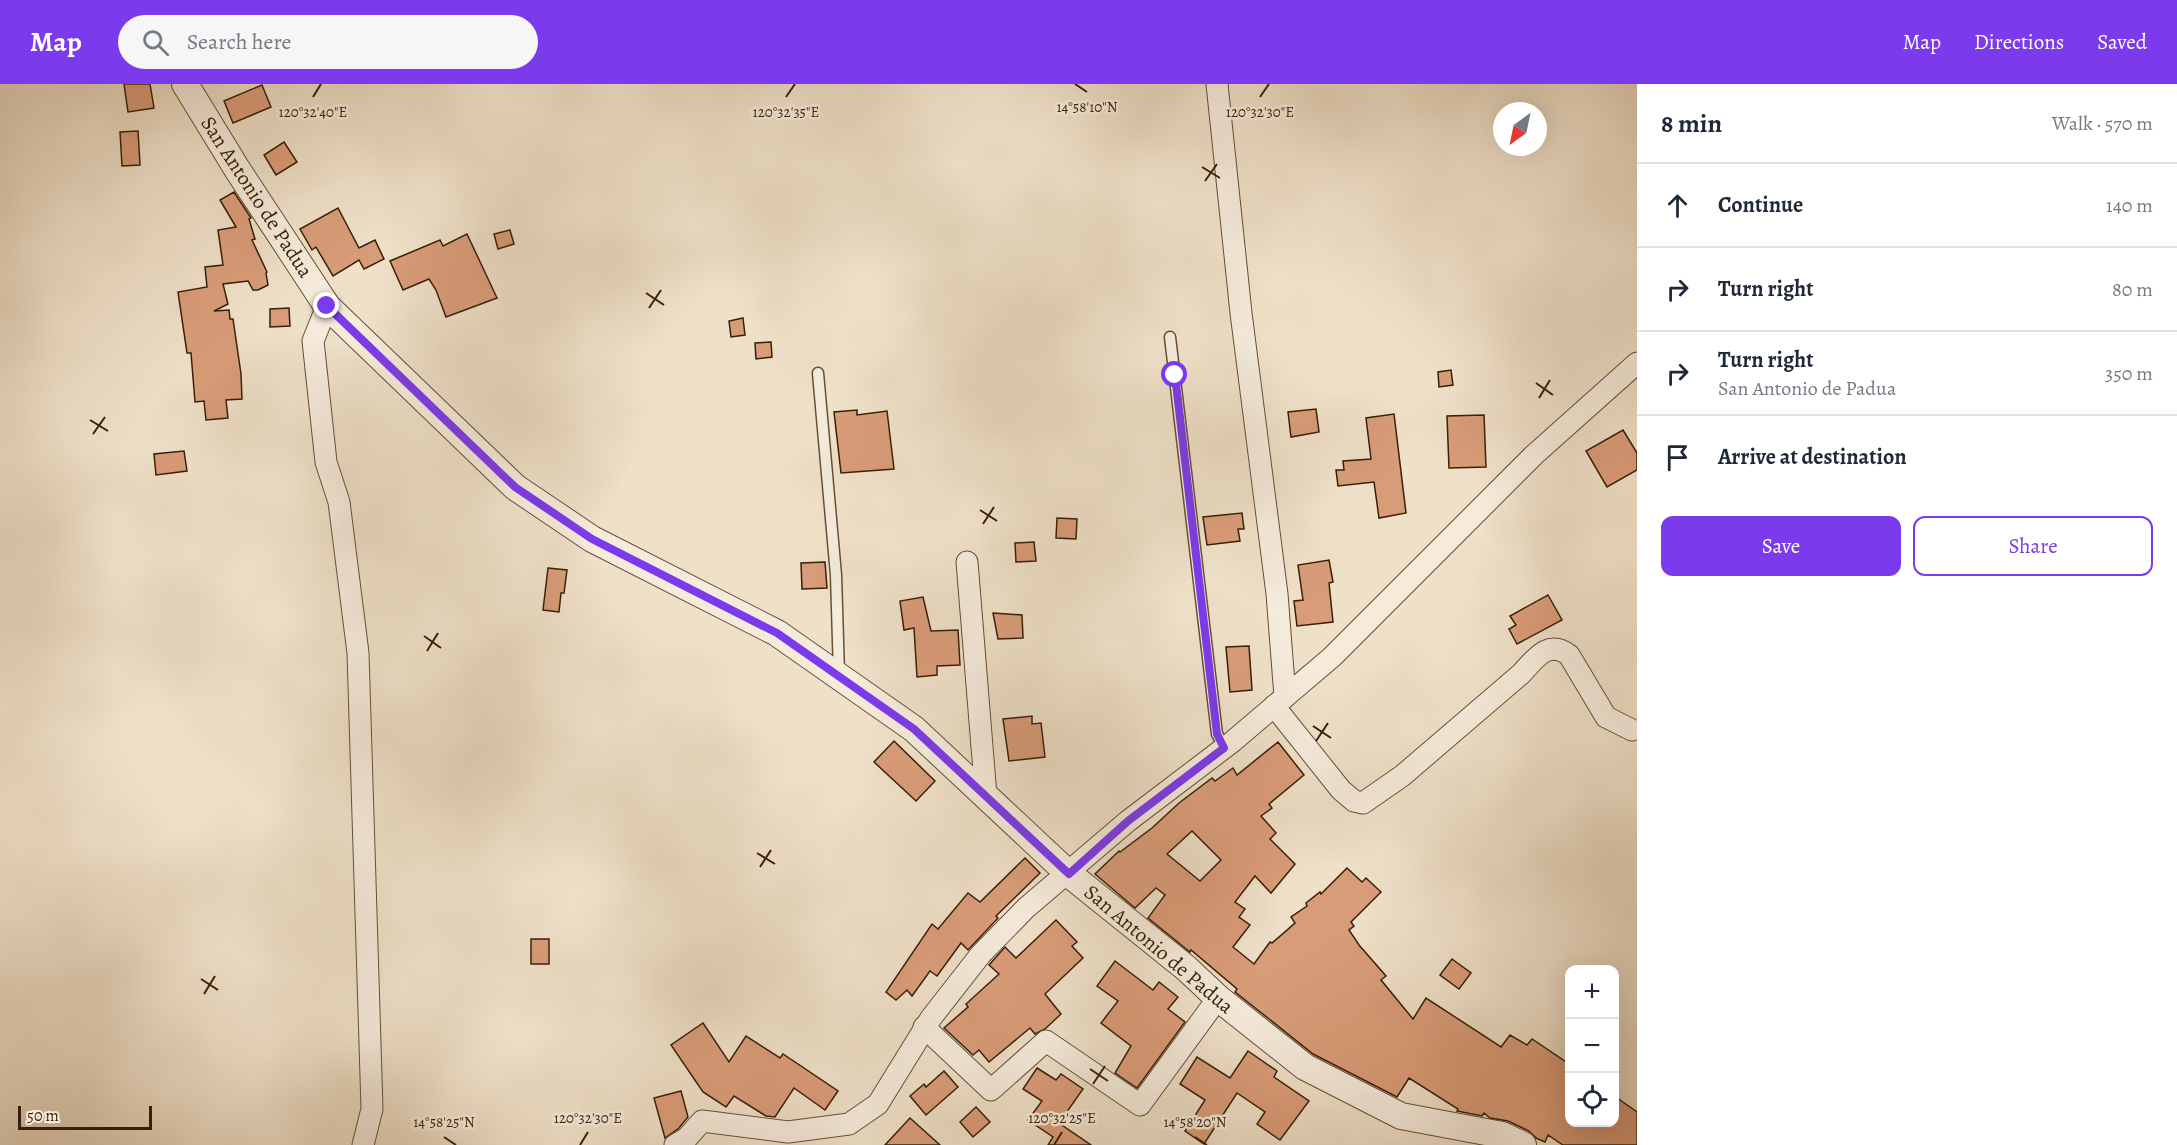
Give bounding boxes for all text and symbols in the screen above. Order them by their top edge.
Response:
search box [118,15,538,69]
text: Map [30,23,82,61]
icon: search [139,26,172,59]
text: Search here [187,27,291,57]
text: Map [1903,28,1941,56]
text: Directions [1974,28,2064,56]
text: Saved [2097,28,2147,56]
text: 14°58'10"N [1056,97,1118,117]
text: 120°32'40"E [279,102,347,122]
text: 120°32'35"E [753,102,819,122]
text: 120°32'30"E [1226,102,1294,122]
north arrow [1493,102,1547,156]
text: 8 min [1661,106,1722,141]
text: Walk · 570 m [2052,110,2153,137]
street label: San Antonio de Padua [194,111,320,283]
icon: ahead [1661,189,1694,222]
text: Continue [1718,190,1803,220]
text: 140 m [2106,192,2153,219]
icon: right [1661,273,1694,306]
text: Turn right [1718,274,1814,304]
text: 80 m [2112,276,2153,303]
route end [313,292,339,318]
text: Turn right [1718,345,1814,375]
icon: right [1661,357,1694,390]
text: 350 m [2105,360,2153,387]
route start [1161,361,1187,387]
text: San Antonio de Padua [1718,375,1896,402]
icon: arrive [1661,441,1694,474]
text: Arrive at destination [1718,442,1907,472]
button: Save [1661,516,1901,576]
button: Share [1913,516,2153,576]
street label: San Antonio de Padua [1078,878,1240,1020]
map controls [1565,965,1619,1127]
button: + [1565,965,1619,1019]
button: − [1565,1019,1619,1073]
button: locate [1565,1073,1619,1127]
scale bar [18,1103,152,1130]
text: 50 m [27,1105,59,1127]
text: 120°32'30"E [554,1108,622,1128]
text: 120°32'25"E [1028,1108,1096,1128]
text: 14°58'25"N [413,1112,475,1132]
text: 14°58'20"N [1163,1112,1227,1132]

